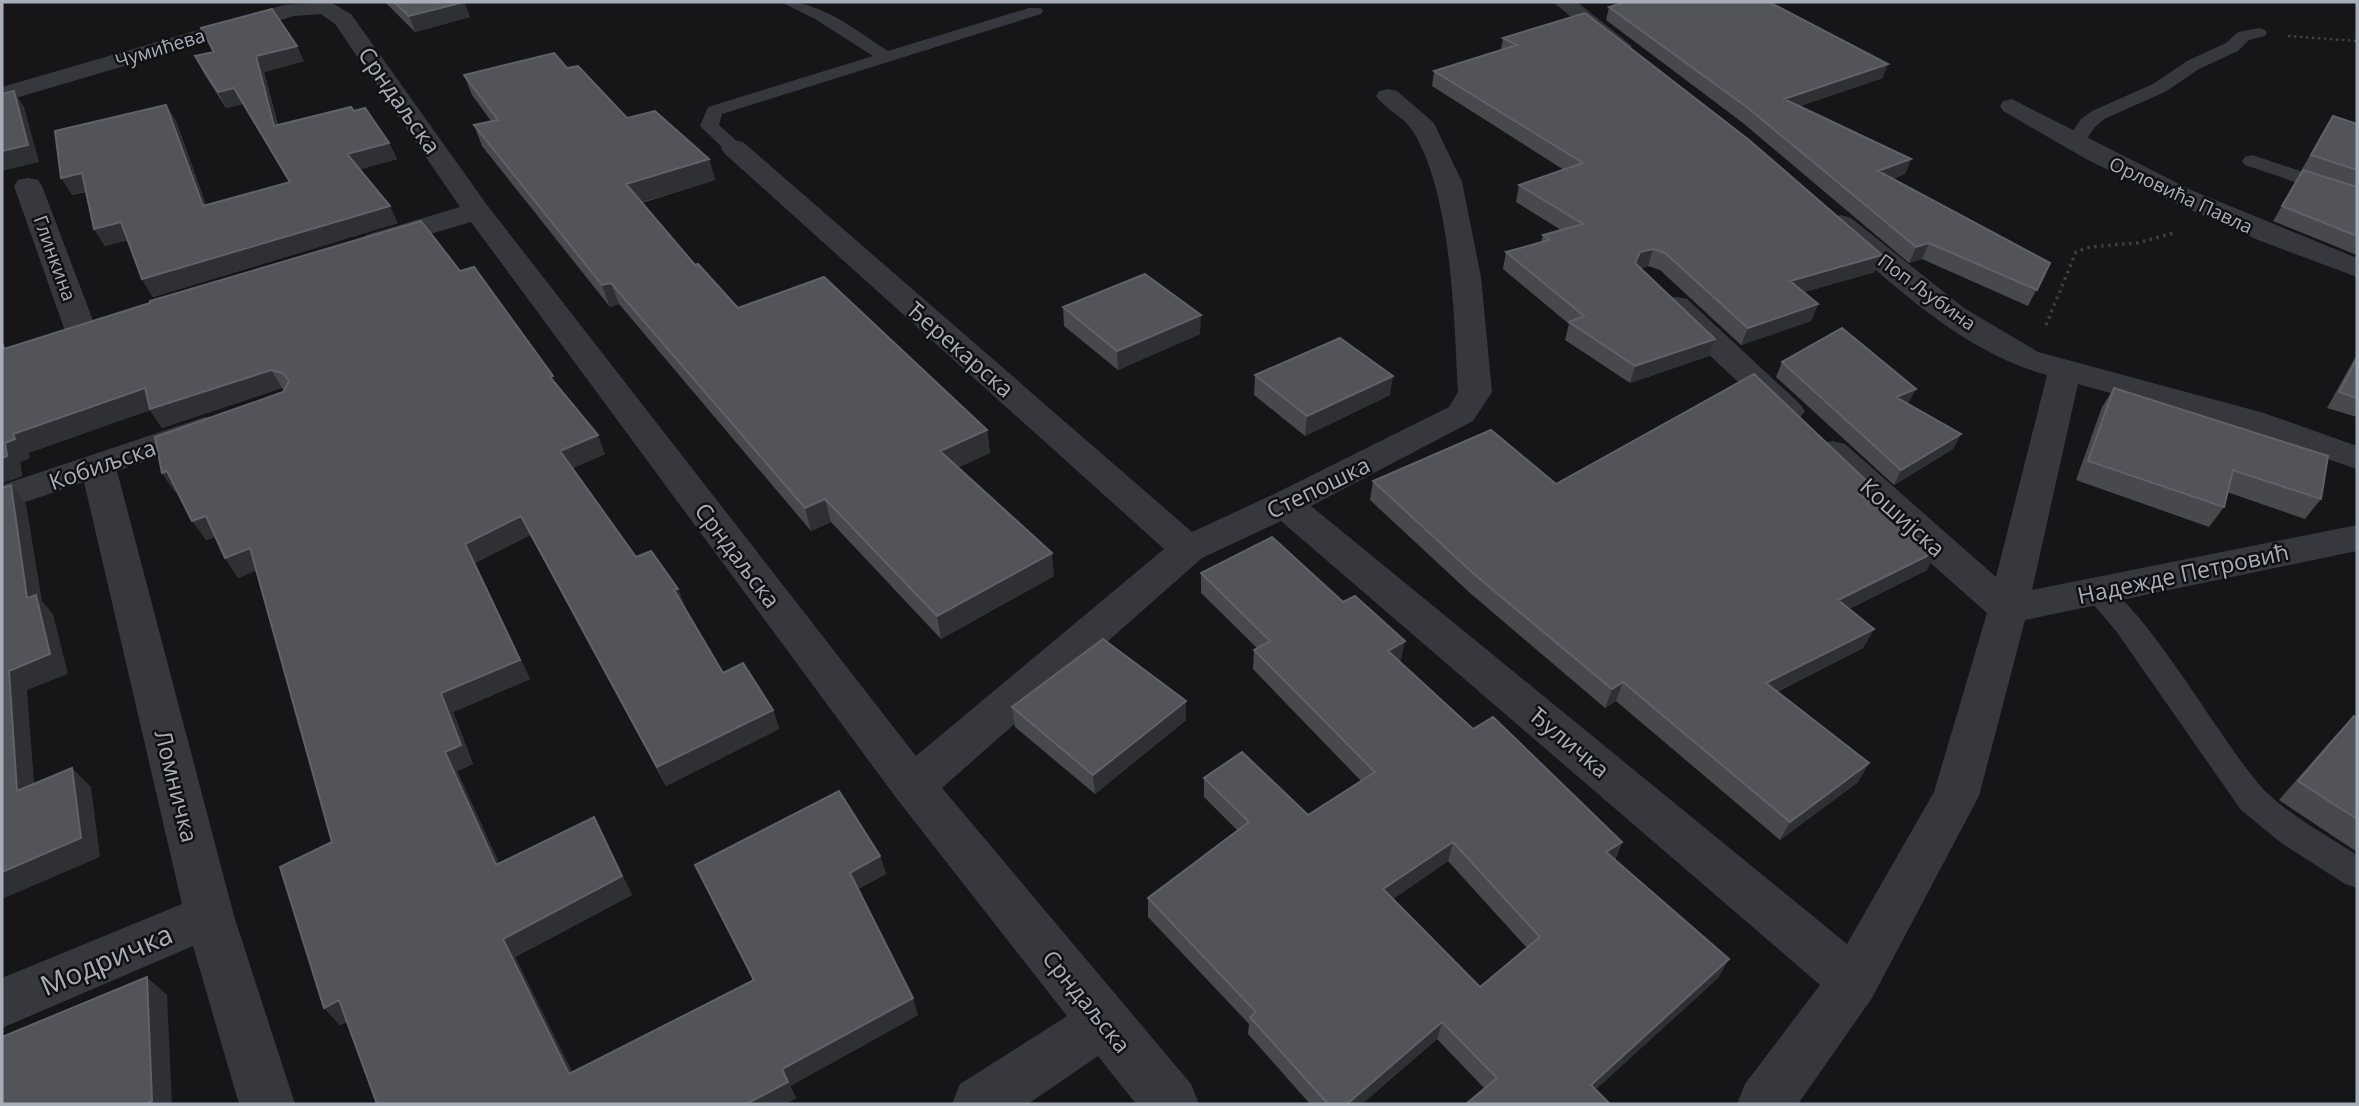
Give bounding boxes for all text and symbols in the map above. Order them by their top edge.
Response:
street label: Чумићева [112,22,208,74]
street label: Срндаљска [351,40,449,160]
street label: Орловића Павла [2105,150,2257,240]
street label: Глинкина [28,212,82,304]
street label: Поп Љубина [1873,248,1981,336]
street label: Ђерекарска [901,294,1021,404]
street label: Кобиљска [44,431,160,497]
street label: Степошка [1261,448,1375,526]
street label: Кошијска [1853,470,1953,564]
street label: Срндаљска [688,496,788,614]
street label: Надежде Петровић [2074,535,2292,611]
street label: Ђуличка [1523,699,1617,785]
street label: Ломничка [148,726,206,846]
street label: Модричка [34,914,178,1004]
street label: Срндаљска [1036,943,1138,1059]

